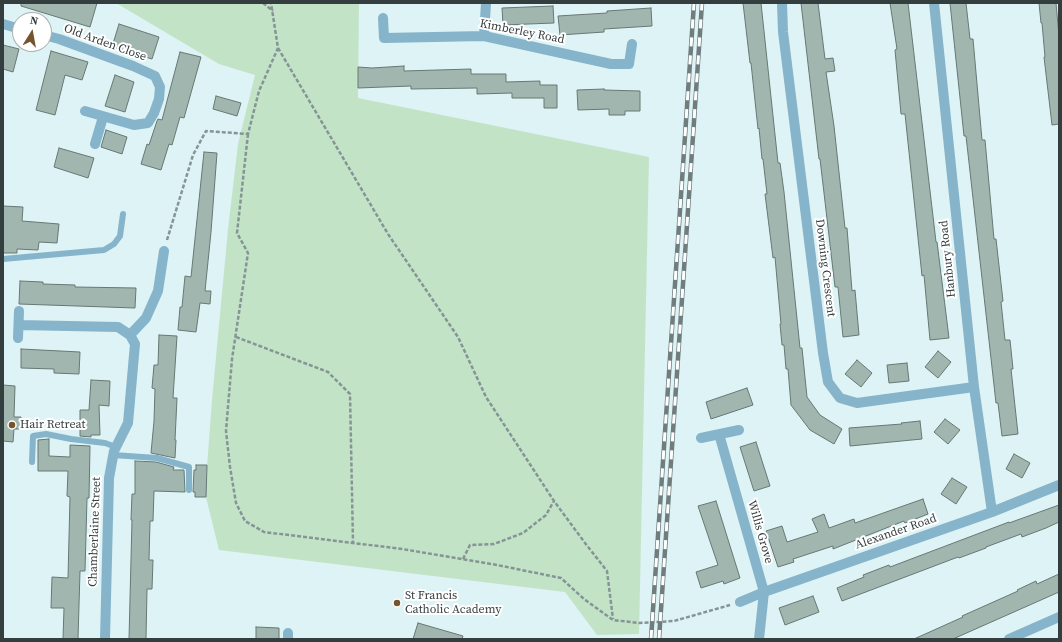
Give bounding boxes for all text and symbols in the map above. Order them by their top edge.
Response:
north arrow [12,12,52,52]
text: N [29,13,40,29]
street label: Kimberley Road [478,17,566,47]
street label: Old Arden Close [62,21,148,65]
street label: Downing Crescent [812,218,838,318]
street label: Hanbury Road [937,220,959,298]
place label: Hair Retreat [20,418,85,432]
marker: Hair Retreat [7,420,17,430]
street label: Chamberlaine Street [86,477,104,587]
street label: Willis Grove [744,499,776,565]
street label: Alexander Road [853,511,939,553]
place label: St Francis Catholic Academy [405,589,501,617]
marker: St Francis Catholic Academy [392,598,402,608]

